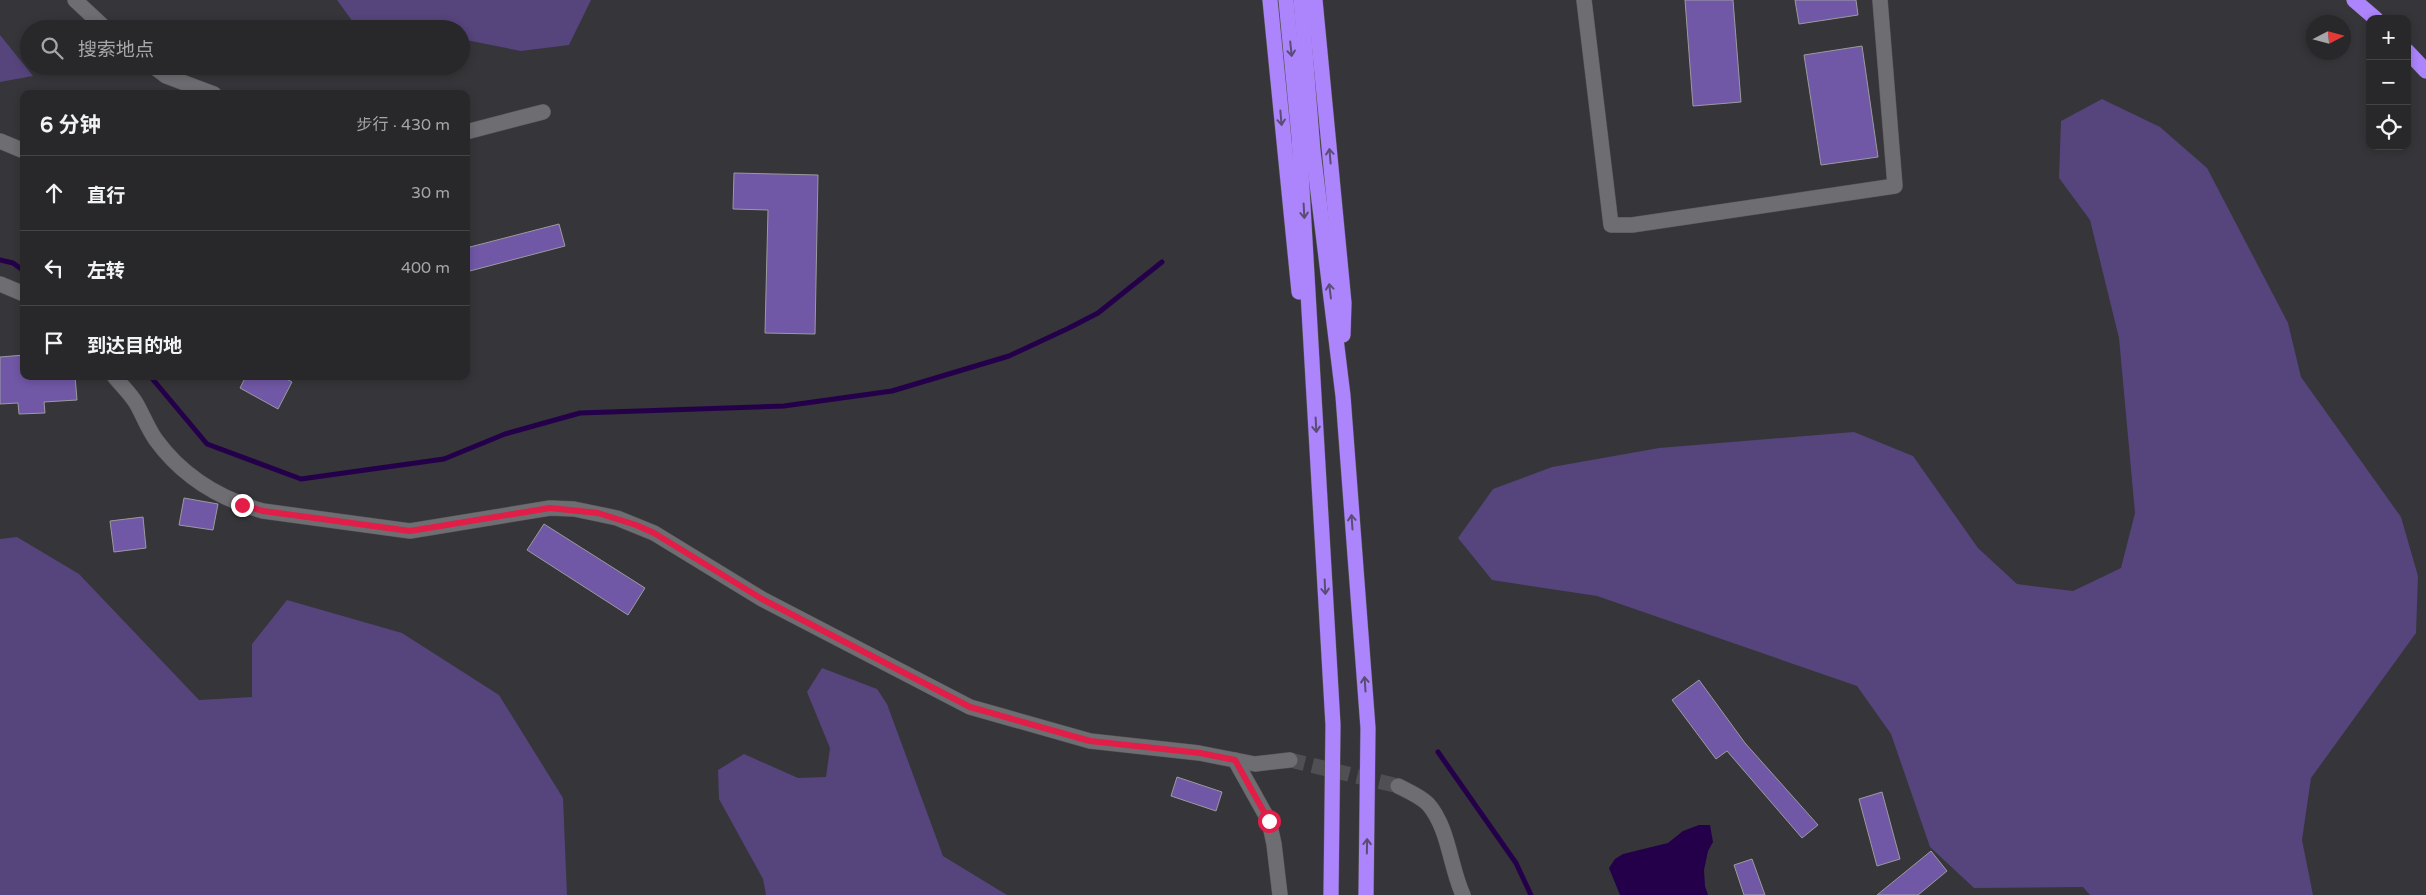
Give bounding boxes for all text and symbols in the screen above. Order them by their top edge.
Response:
north arrow [2306,15,2351,60]
map controls [2366,15,2411,150]
button: + [2366,15,2411,60]
search box [20,20,470,75]
icon: search [38,34,66,62]
text: 搜索地点 [78,39,154,61]
one-way arrow [1286,40,1296,56]
button: − [2366,60,2411,105]
button: locate [2366,105,2411,150]
one-way arrow [1277,110,1286,126]
text: 6 分钟 [40,113,101,138]
text: 步行 · 430 m [357,115,450,135]
one-way arrow [1325,148,1335,164]
icon: ahead [40,179,68,207]
text: 30 m [411,183,450,203]
text: 直行 [87,185,125,207]
one-way arrow [1299,202,1308,218]
icon: left [40,254,68,282]
text: 400 m [401,258,450,278]
text: 左转 [87,260,125,282]
one-way arrow [1325,283,1335,299]
icon: arrive [40,329,68,357]
text: 到达目的地 [87,335,182,357]
one-way arrow [1311,417,1320,433]
route end [231,494,254,517]
one-way arrow [1348,514,1357,530]
one-way arrow [1321,579,1330,595]
one-way arrow [1360,676,1370,692]
route start [1258,810,1281,833]
one-way arrow [1362,839,1372,855]

